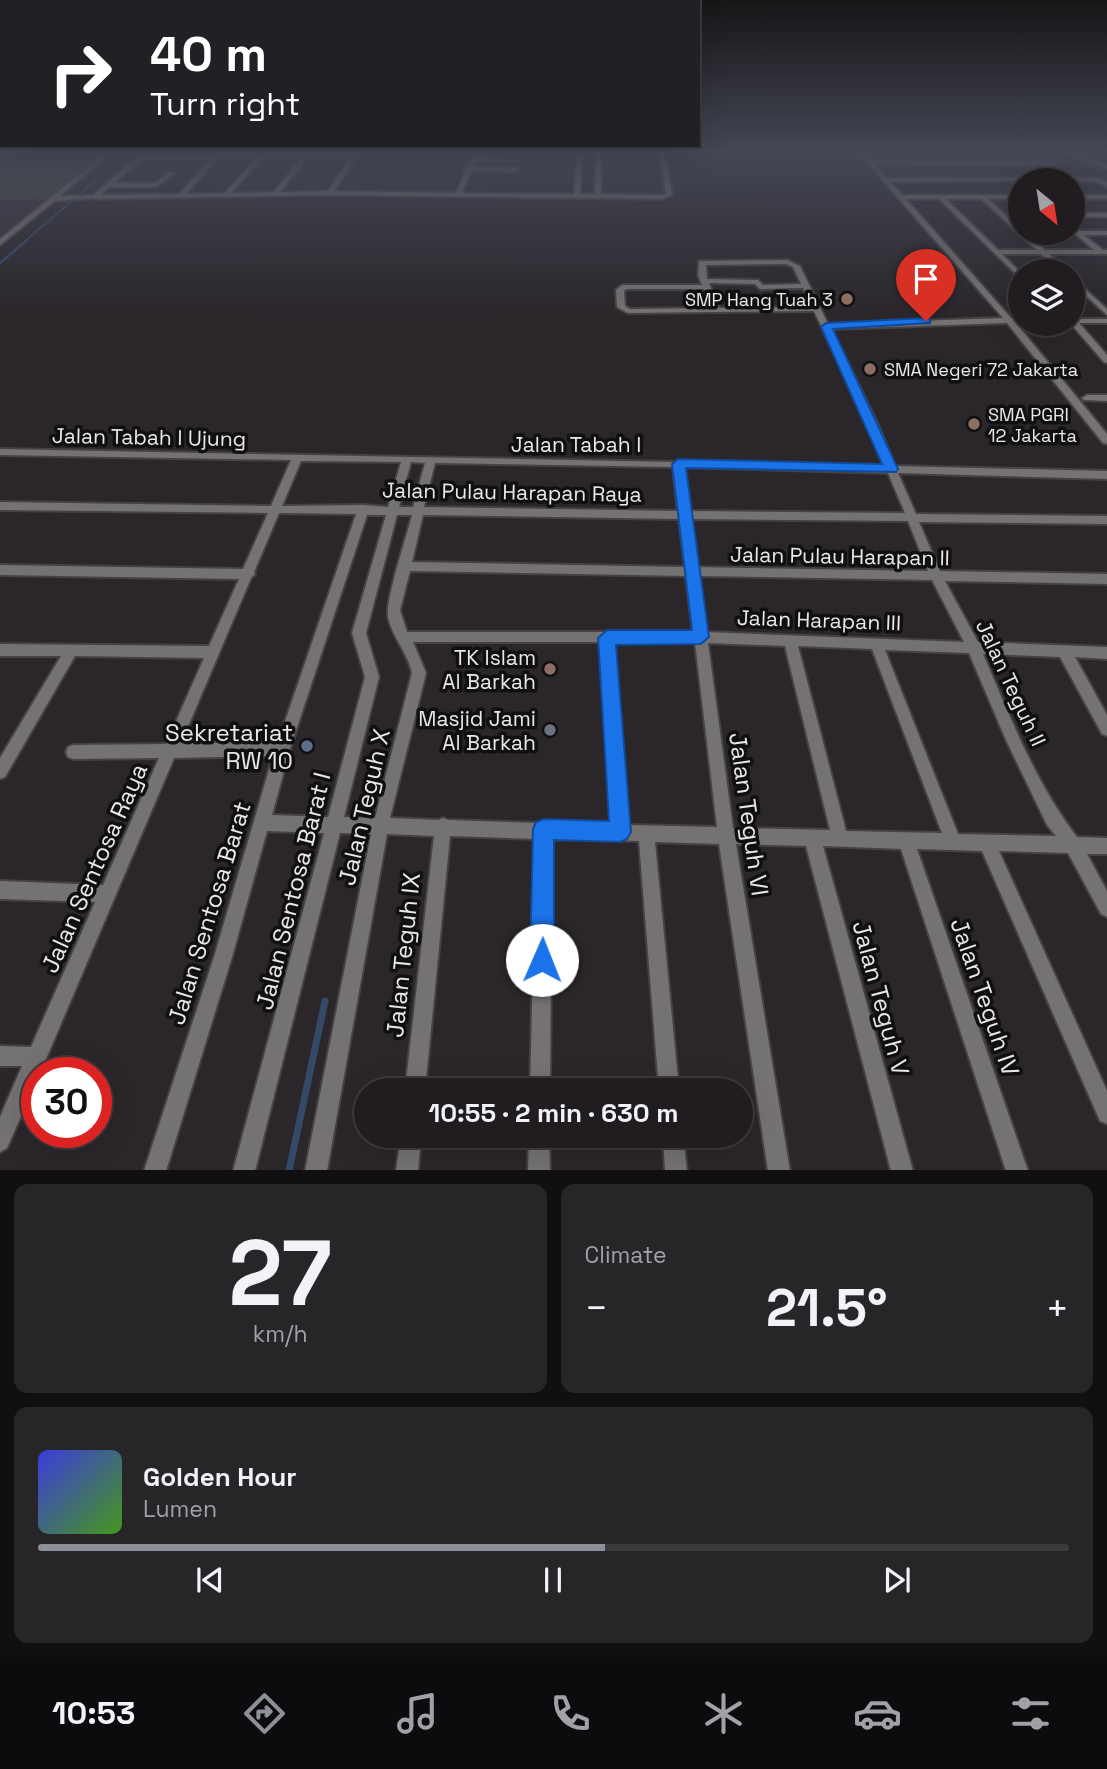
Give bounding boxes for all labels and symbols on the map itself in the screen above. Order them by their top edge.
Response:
north arrow [1008,168,1085,245]
pin [896,249,956,321]
place label: SMP Hang Tuah 3 [685,288,833,311]
marker: SMP Hang Tuah 3 [839,291,855,307]
place label: SMA Negeri 72 Jakarta [884,358,1078,381]
marker: SMA Negeri 72 Jakarta [862,361,878,377]
place label: SMA PGRI 12 Jakarta [988,403,1077,447]
marker: SMA PGRI 12 Jakarta [966,416,982,432]
street label: Jalan Tabah I Ujung [52,422,246,452]
street label: Jalan Tabah I [511,431,641,458]
street label: Jalan Pulau Harapan Raya [382,476,642,508]
street label: Jalan Pulau Harapan II [730,541,950,571]
street label: Jalan Harapan III [736,604,902,636]
street label: Jalan Teguh II [970,615,1052,751]
place label: TK Islam Al Barkah [442,644,536,695]
marker: TK Islam Al Barkah [542,661,558,677]
place label: Masjid Jami Al Barkah [418,705,536,756]
place label: Sekretariat RW 10 [165,717,293,776]
marker: Masjid Jami Al Barkah [542,722,558,738]
street label: Jalan Teguh X [331,726,397,888]
street label: Jalan Teguh VI [722,730,776,898]
marker: Sekretariat RW 10 [299,738,315,754]
street label: Jalan Sentosa Raya [34,758,154,978]
street label: Jalan Sentosa Barat I [248,769,338,1013]
street label: Jalan Sentosa Barat [160,798,258,1028]
street label: Jalan Teguh IX [379,871,427,1039]
street label: Jalan Teguh IV [943,914,1027,1080]
street label: Jalan Teguh V [845,917,917,1079]
position arrow [505,923,579,997]
speed limit sign: 30 [21,1057,112,1148]

